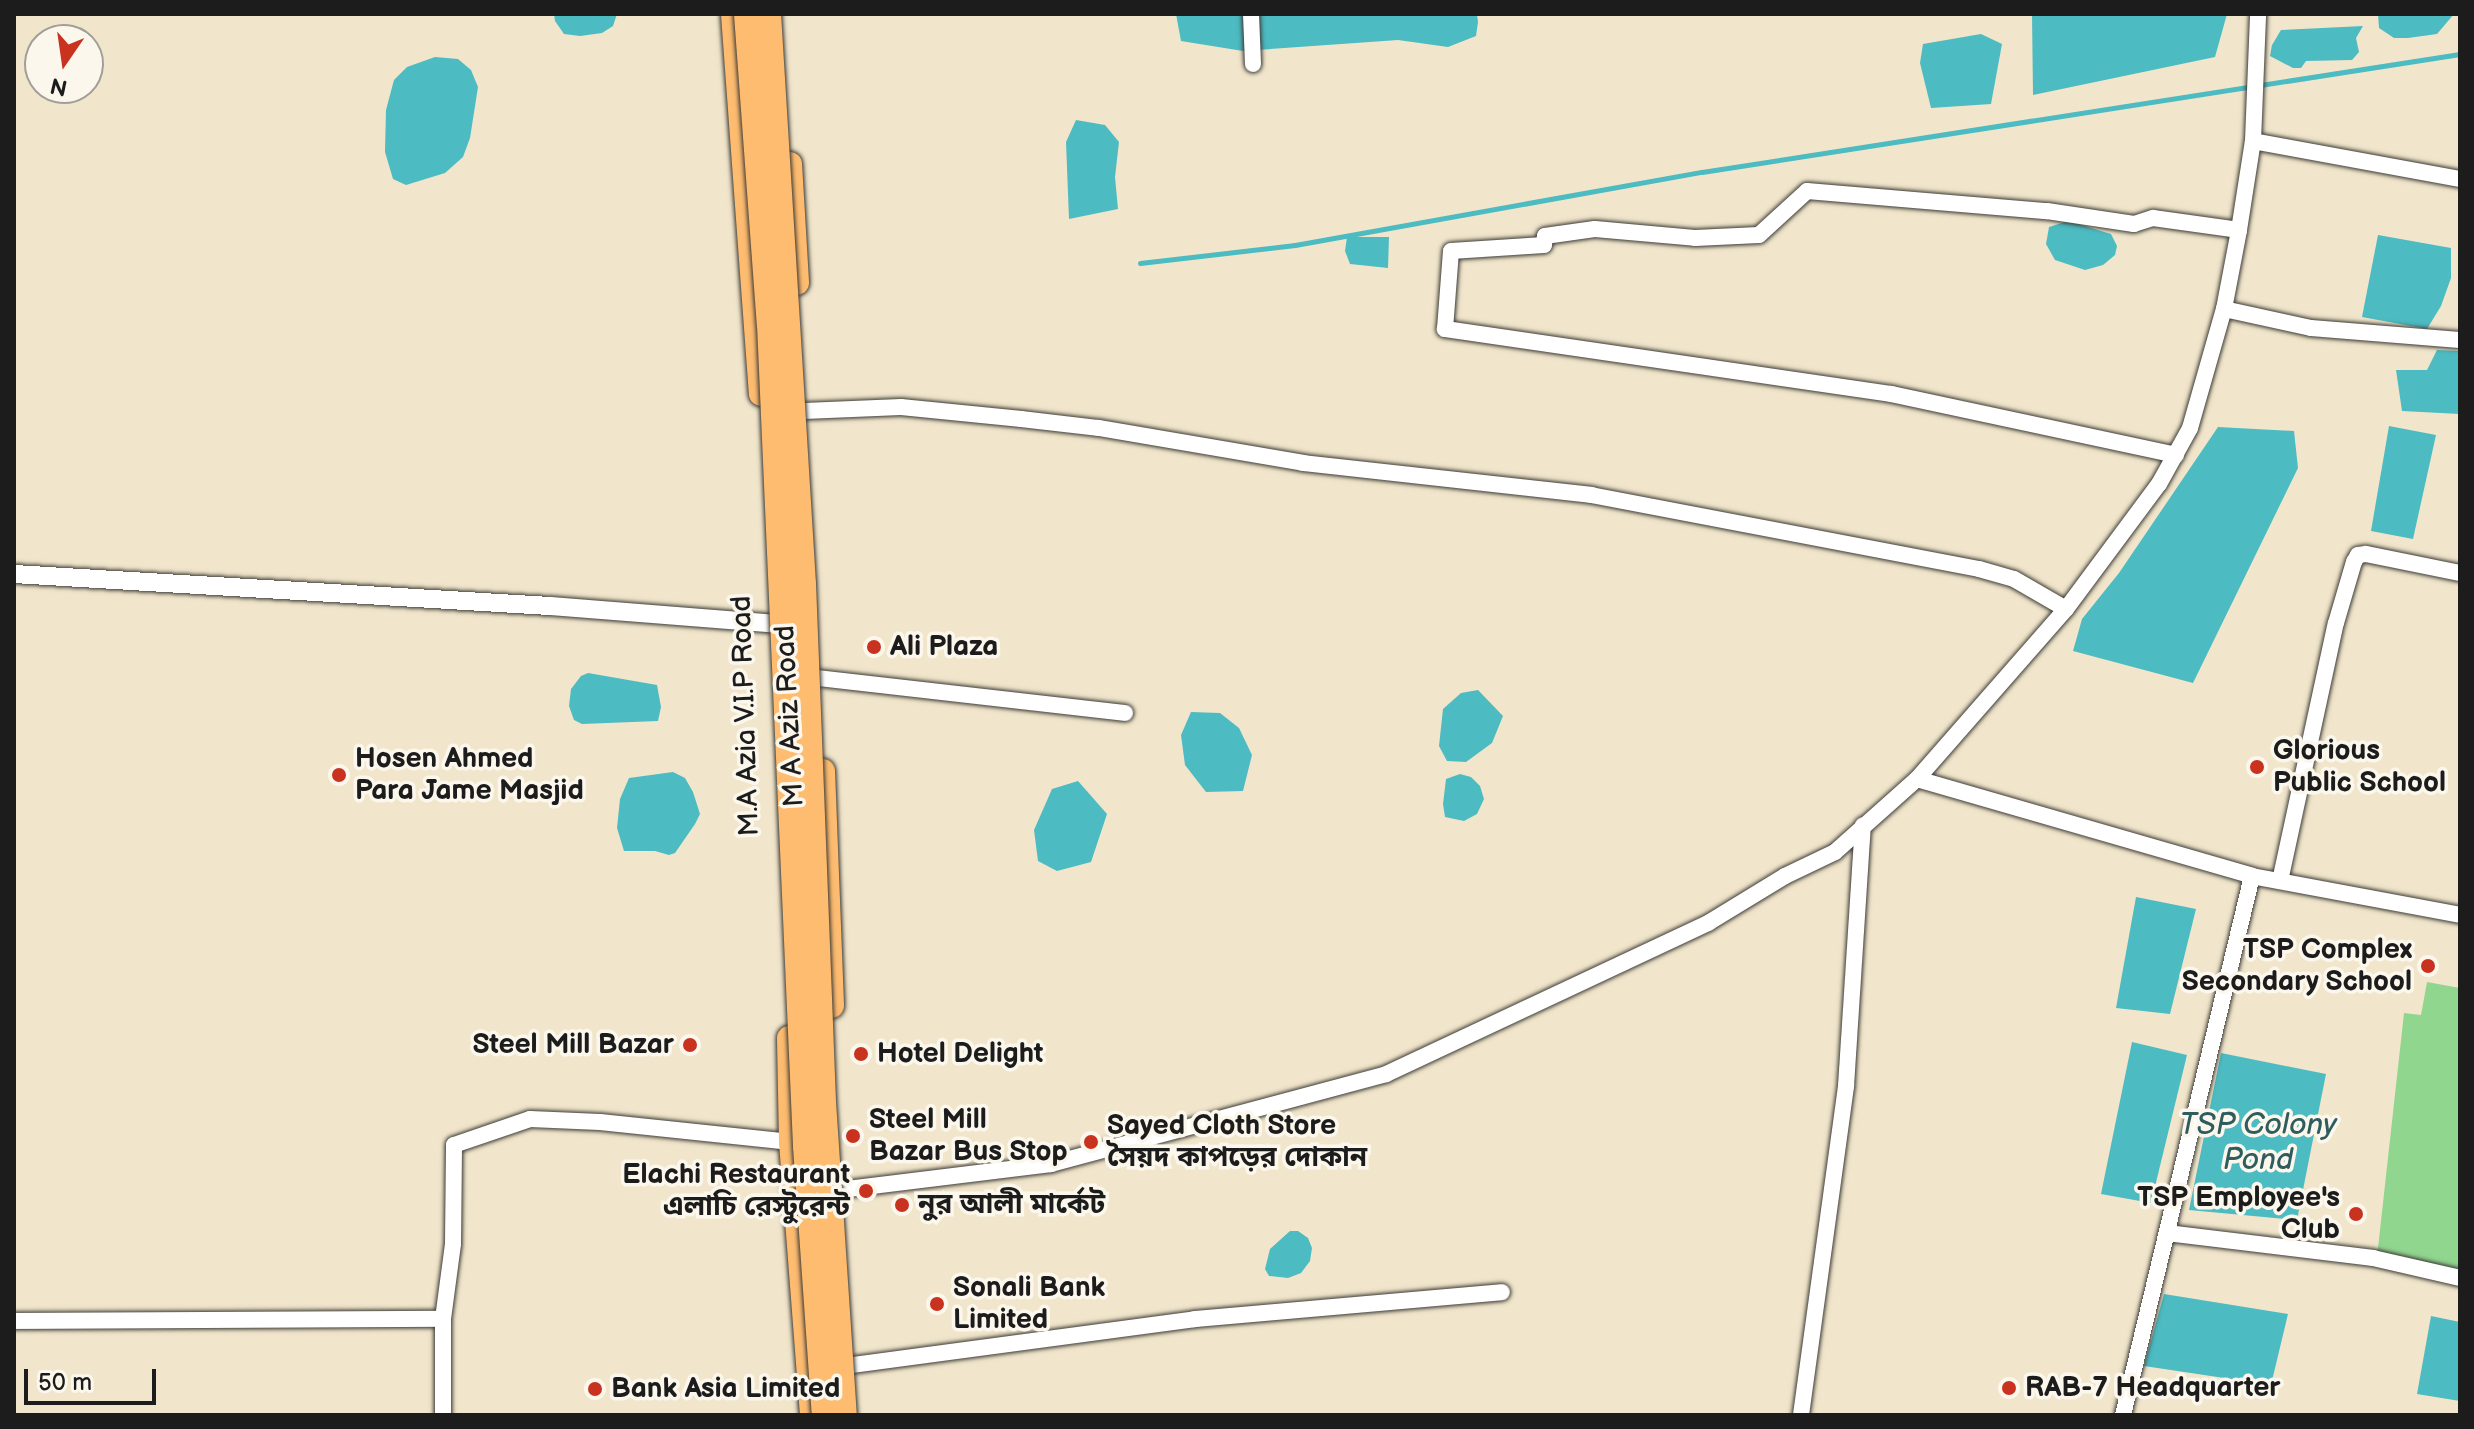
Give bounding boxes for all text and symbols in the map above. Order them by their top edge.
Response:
north arrow [24,24,104,104]
text: N [48,71,70,101]
street label: M.A Azia V.I.P Road [725,595,767,837]
street label: M A Aziz Road [768,624,812,808]
place label: Ali Plaza [890,630,998,664]
marker: Ali Plaza [865,638,883,656]
place label: Glorious Public School [2273,734,2446,800]
place label: Hosen Ahmed Para Jame Masjid [355,742,584,808]
marker: Glorious Public School [2248,758,2266,776]
marker: Hosen Ahmed Para Jame Masjid [330,766,348,784]
place label: TSP Complex Secondary School [2181,933,2412,999]
marker: TSP Complex Secondary School [2419,957,2437,975]
place label: Steel Mill Bazar [472,1028,674,1062]
marker: Steel Mill Bazar [681,1036,699,1054]
place label: Hotel Delight [877,1037,1043,1071]
marker: Hotel Delight [852,1045,870,1063]
place label: Steel Mill Bazar Bus Stop [869,1103,1067,1169]
water label: TSP Colony Pond [2179,1107,2337,1178]
place label: Sayed Cloth Store সৈয়দ কাপড়ের দোকান [1107,1109,1367,1175]
marker: Steel Mill Bazar Bus Stop [844,1127,862,1145]
marker: Sayed Cloth Store সৈয়দ কাপড়ের দোকান [1082,1133,1100,1151]
place label: Elachi Restaurant এলাচ‌ি র‌েস্টুর‌েন্ট [622,1158,850,1224]
place label: TSP Employee's Club [2137,1181,2340,1247]
marker: Elachi Restaurant এলাচ‌ি র‌েস্টুর‌েন্ট [857,1182,875,1200]
place label: নুর আলী মার্কেট [918,1188,1105,1222]
marker: নুর আলী মার্কেট [893,1196,911,1214]
marker: TSP Employee's Club [2347,1205,2365,1223]
place label: Sonali Bank Limited [953,1271,1105,1337]
marker: Sonali Bank Limited [928,1295,946,1313]
scale bar [28,1353,160,1403]
text: 50 m [38,1368,92,1397]
place label: RAB-7 Headquarter [2025,1371,2280,1405]
place label: Bank Asia Limited [611,1372,840,1406]
marker: RAB-7 Headquarter [2000,1379,2018,1397]
marker: Bank Asia Limited [586,1380,604,1398]

